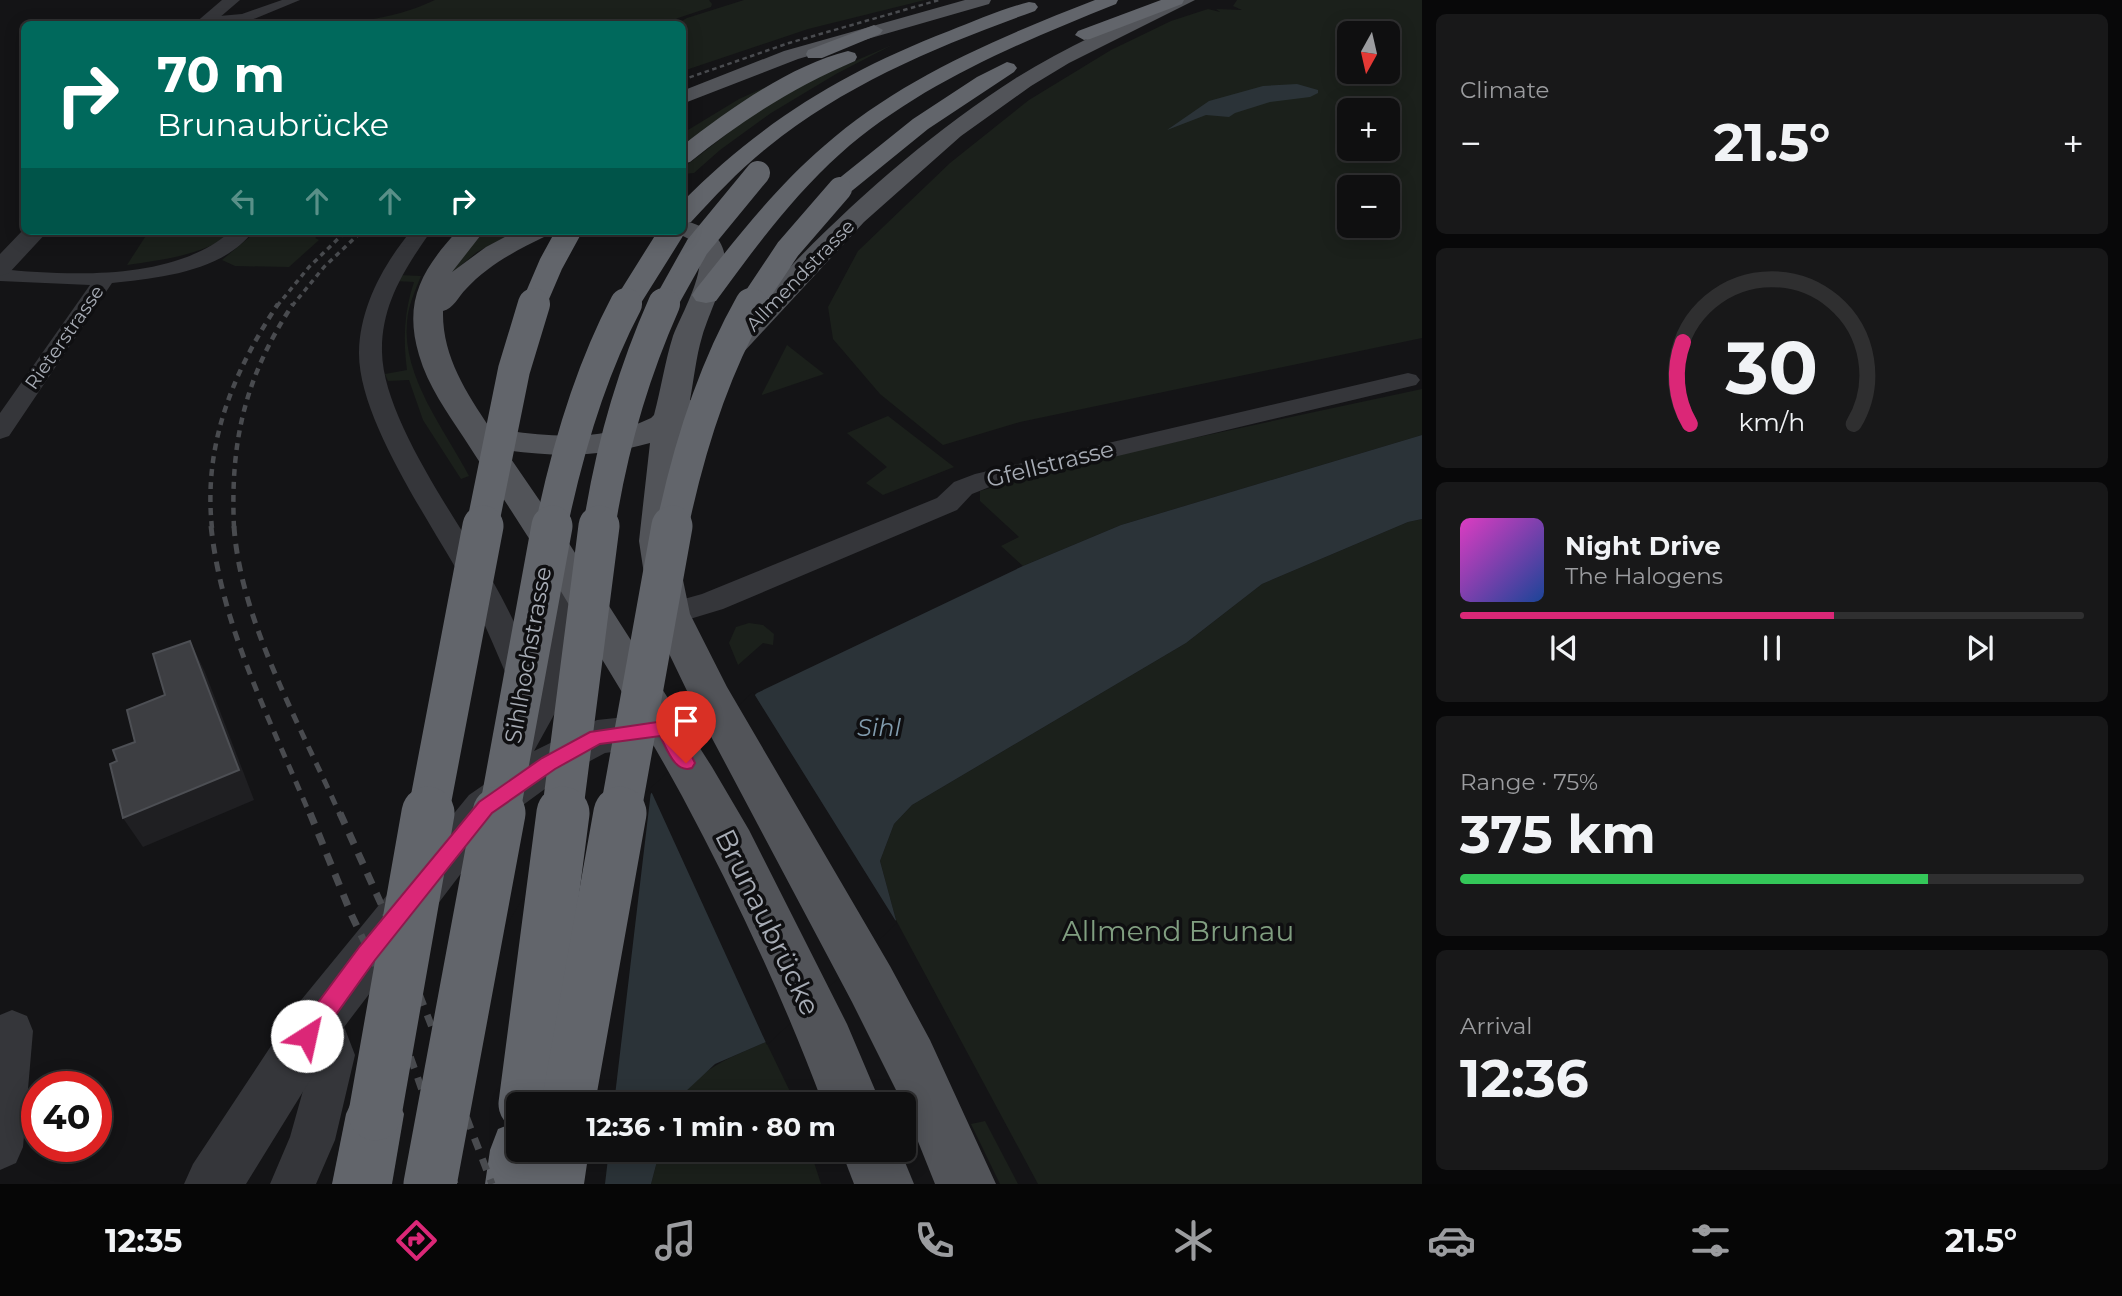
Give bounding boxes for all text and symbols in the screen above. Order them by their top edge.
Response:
north arrow [1337,21,1400,84]
map controls [1337,21,1400,238]
text: 70 m [157,45,285,104]
icon: right [42,49,133,140]
text: Climate [1460,76,1549,104]
button: + [1337,98,1400,161]
text: Brunaubrücke [157,105,389,144]
text: 21.5° [1713,111,1831,174]
text: − [1460,120,1482,167]
text: + [2062,120,2084,167]
button: − [1337,175,1400,238]
icon: left [225,182,263,220]
icon: ahead [298,182,336,220]
icon: ahead [371,182,409,220]
icon: right [444,182,482,220]
street label: Allmendstrasse [741,215,859,336]
street label: Rieterstrasse [20,281,109,394]
text: 30 [1725,324,1818,412]
text: km/h [1739,407,1805,437]
street label: Gfellstrasse [983,435,1117,493]
text: Night Drive [1565,530,1721,562]
text: The Halogens [1565,562,1723,590]
street label: Sihlhochstrasse [499,564,557,746]
icon: previous [1545,629,1583,667]
icon: pause [1753,629,1791,667]
icon: next [1961,629,1999,667]
pin [656,691,716,763]
icon: arrive [667,702,705,740]
water label: Sihl [857,713,901,742]
text: Range · 75% [1460,768,1598,796]
text: 375 km [1460,803,1656,866]
street label: Brunaubrücke [708,823,828,1021]
park label: Allmend Brunau [1062,914,1294,948]
position arrow [270,999,344,1073]
text: Arrival [1460,1012,1533,1040]
text: 12:36 [1460,1047,1589,1110]
speed limit sign: 40 [21,1071,112,1162]
text: 12:36 · 1 min · 80 m [586,1111,836,1143]
icon: directions [392,1216,441,1265]
icon: music [651,1216,700,1265]
icon: phone [910,1216,959,1265]
icon: climate [1169,1216,1218,1265]
icon: car [1427,1216,1476,1265]
icon: filters [1686,1216,1735,1265]
text: 12:35 [105,1221,182,1260]
text: 21.5° [1945,1221,2017,1260]

